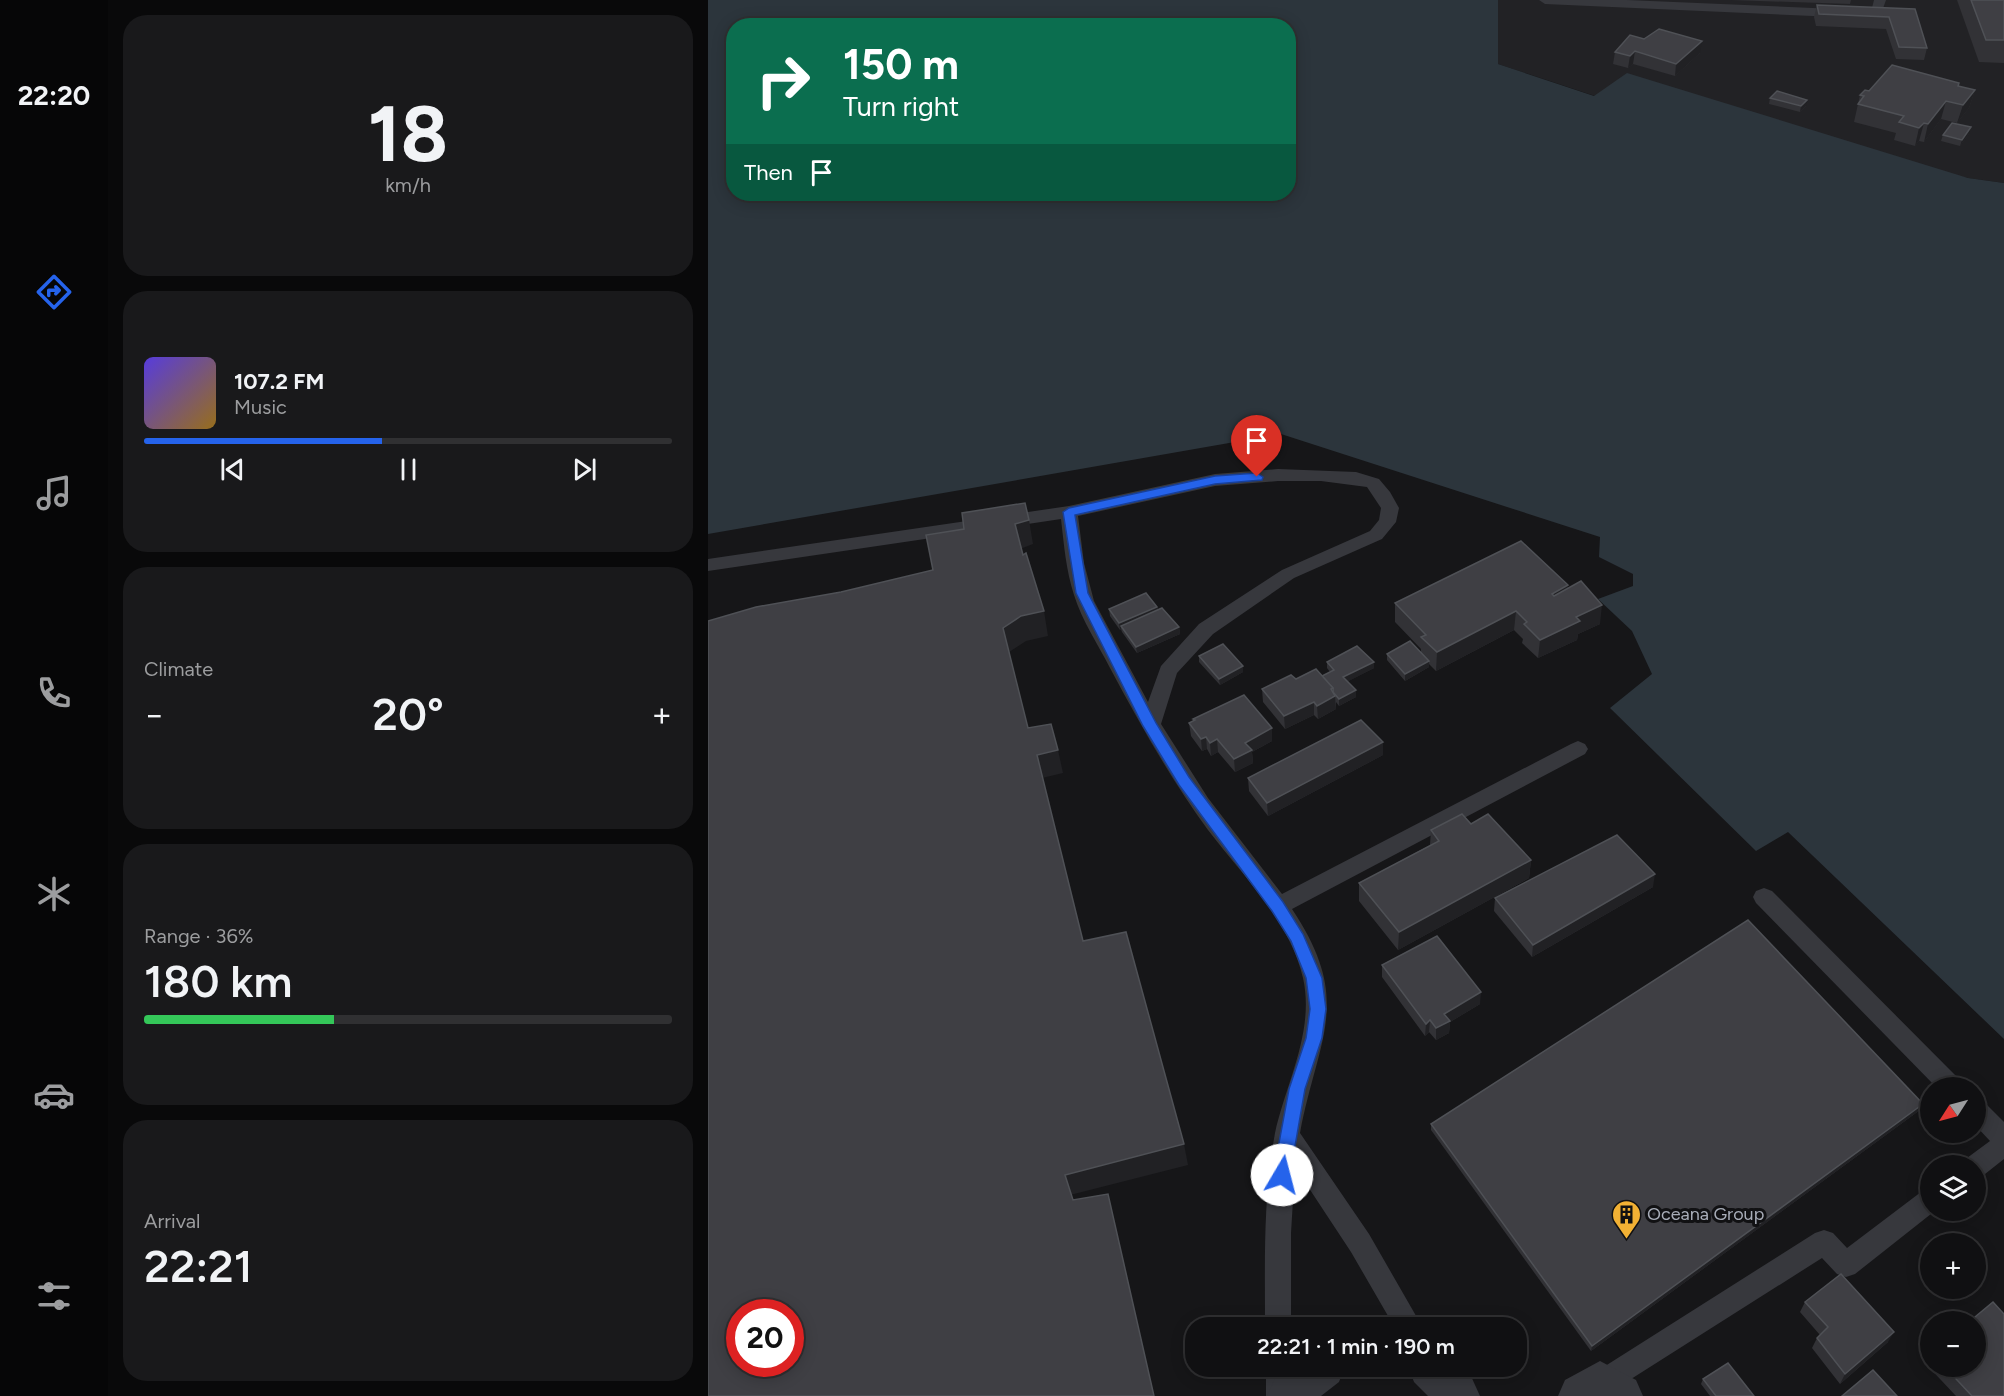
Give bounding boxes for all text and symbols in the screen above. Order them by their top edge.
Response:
text: 150 m [843,39,959,90]
icon: right [744,42,822,120]
text: 22:20 [18,79,90,112]
text: 18 [368,87,448,181]
text: Turn right [843,90,959,123]
icon: arrive [805,156,838,189]
text: Then [744,159,793,186]
text: km/h [385,173,431,197]
icon: directions [33,271,75,313]
text: 107.2 FM [234,368,324,395]
text: Music [234,395,287,419]
pin [1231,415,1282,477]
icon: arrive [1240,424,1273,457]
icon: previous [216,453,249,486]
icon: pause [392,453,425,486]
icon: next [568,453,601,486]
icon: music [33,472,75,514]
text: Climate [144,657,213,681]
icon: phone [33,672,75,714]
text: 20° [372,687,444,741]
text: − [144,695,165,734]
text: + [651,695,672,734]
icon: climate [33,873,75,915]
text: Range · 36% [144,924,253,948]
text: 180 km [144,954,292,1008]
icon: car [33,1074,75,1116]
north arrow [1920,1077,1986,1143]
map controls [1920,1077,1986,1377]
position arrow [1250,1143,1314,1207]
button: layers [1920,1155,1986,1221]
building icon: Oceana Group [1610,1198,1642,1240]
place label: Oceana Group [1647,1203,1764,1225]
text: Arrival [144,1209,200,1233]
button: + [1920,1233,1986,1299]
text: 22:21 [144,1239,253,1293]
icon: filters [33,1275,75,1317]
speed limit sign: 20 [726,1299,804,1377]
button: − [1920,1311,1986,1377]
text: 22:21 · 1 min · 190 m [1257,1333,1455,1360]

